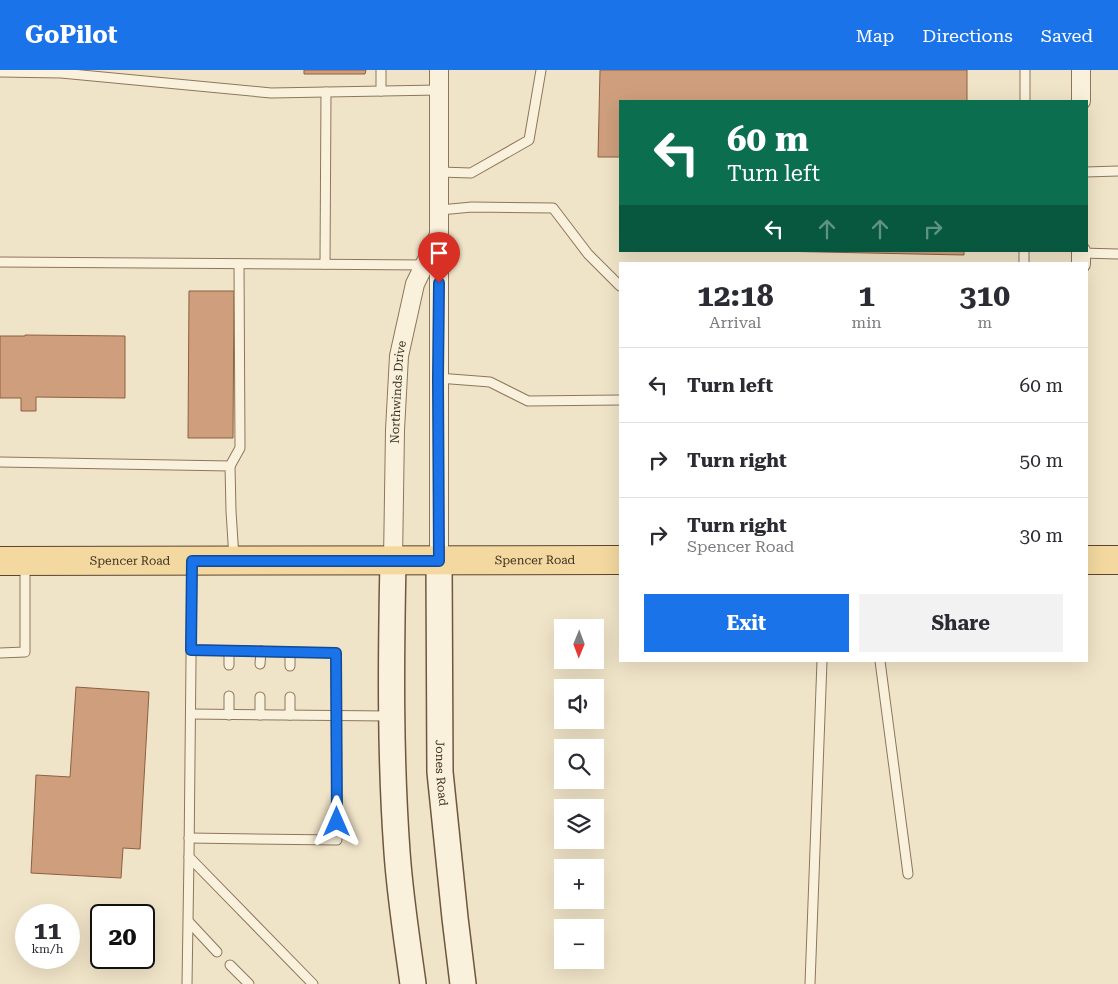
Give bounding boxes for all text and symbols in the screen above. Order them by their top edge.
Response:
text: GoPilot [25,21,117,49]
text: Map [856,25,894,46]
text: Directions [922,25,1013,46]
text: Saved [1041,25,1093,46]
text: 60 m [727,119,809,160]
icon: left [644,120,709,185]
text: Turn left [727,161,820,186]
icon: left [760,215,788,243]
icon: ahead [813,215,841,243]
icon: ahead [866,215,894,243]
icon: right [919,215,947,243]
pin [418,232,460,283]
icon: arrive [425,239,453,267]
text: 12:18 [697,278,774,313]
text: 1 [858,278,875,313]
text: 310 [960,278,1010,313]
text: Arrival [709,313,761,332]
text: min [852,313,882,332]
text: m [977,313,992,332]
street label: Northwinds Drive [388,339,409,444]
icon: left [644,371,672,399]
text: Turn left [687,374,773,397]
text: 60 m [1020,374,1063,397]
icon: right [644,446,672,474]
text: Turn right [687,449,787,472]
text: 50 m [1020,449,1063,472]
text: Turn right [687,514,787,537]
icon: right [644,521,672,549]
text: 30 m [1020,524,1063,547]
text: Spencer Road [687,537,794,556]
street label: Spencer Road [495,553,576,567]
street label: Spencer Road [90,554,171,568]
button: Exit [644,594,849,652]
button: Share [859,594,1063,652]
north arrow [554,619,604,669]
map controls [554,619,604,969]
button: sound [554,679,604,729]
button: search [554,739,604,789]
street label: Jones Road [433,740,450,807]
position arrow [310,795,362,847]
button: layers [554,799,604,849]
button: + [554,859,604,909]
speed limit sign: 20 [90,904,155,969]
text: 11 [33,916,62,945]
button: − [554,919,604,969]
text: km/h [31,942,64,956]

